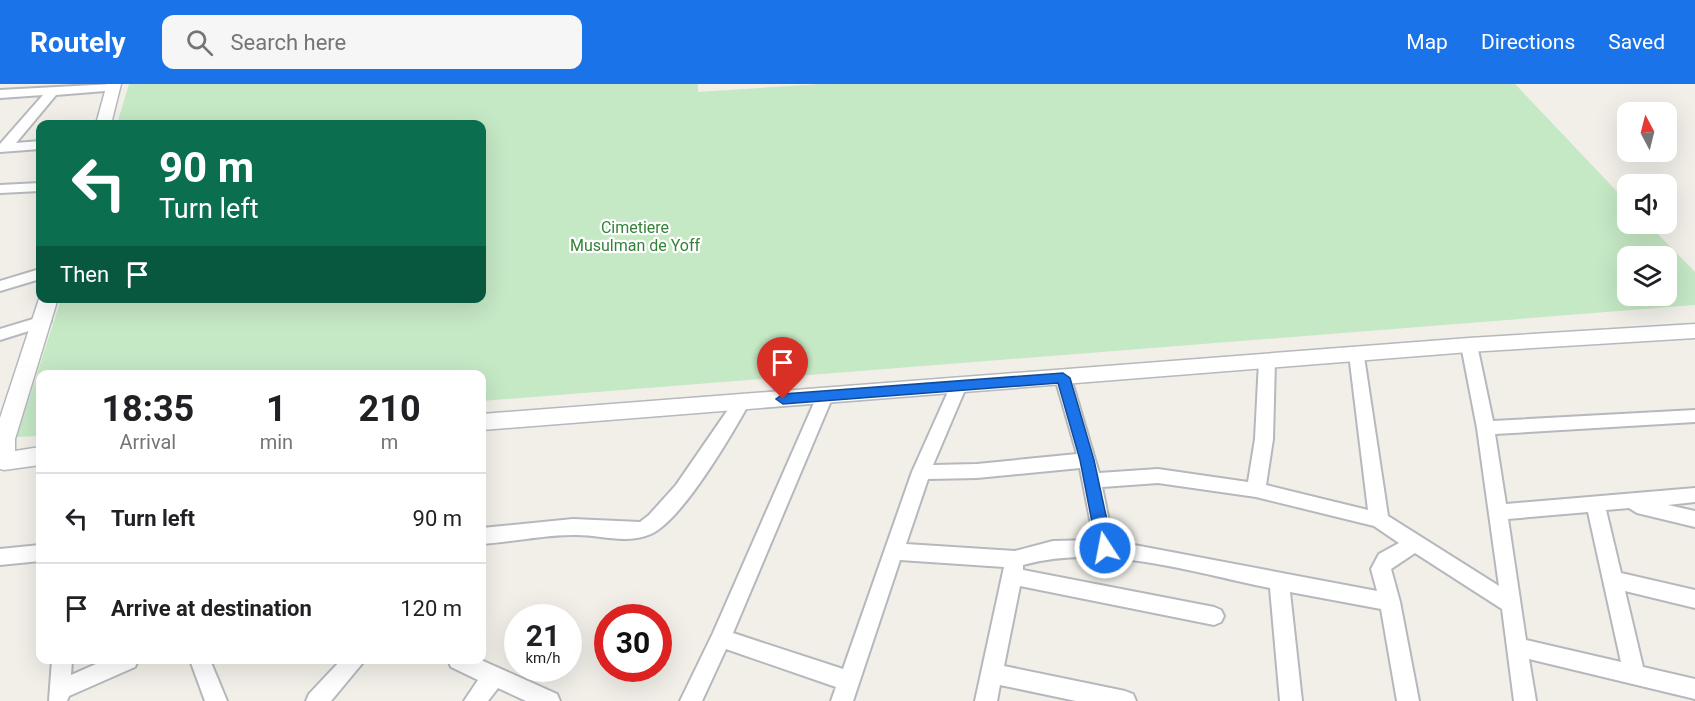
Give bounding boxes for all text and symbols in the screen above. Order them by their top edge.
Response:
search box [162,15,582,69]
text: Routely [30,26,126,59]
icon: search [183,26,216,59]
text: Search here [231,30,346,55]
text: Map [1406,30,1448,54]
text: Directions [1481,30,1575,54]
text: Saved [1608,30,1665,54]
north arrow [1617,102,1677,162]
map controls [1617,102,1677,306]
text: 90 m [159,143,254,192]
icon: left [60,144,138,222]
button: sound [1617,174,1677,234]
text: Turn left [159,193,259,225]
park label: Cimetiere Musulman de Yoff [570,218,701,255]
button: layers [1617,246,1677,306]
icon: arrive [121,258,154,291]
text: Then [60,262,109,287]
pin [757,337,808,399]
icon: arrive [766,346,799,379]
text: 18:35 [101,388,194,430]
text: 1 [266,388,287,430]
text: 210 [359,388,421,430]
text: Arrival [119,430,176,454]
text: min [260,430,293,454]
text: m [381,430,398,454]
icon: left [60,502,93,535]
text: Turn left [111,506,195,531]
text: 90 m [413,506,462,531]
position arrow [1073,516,1137,580]
icon: arrive [60,592,93,625]
text: Arrive at destination [111,596,312,621]
text: 120 m [400,596,462,621]
speed limit sign: 30 [594,604,672,682]
text: 21 [526,618,560,653]
text: km/h [525,649,561,667]

